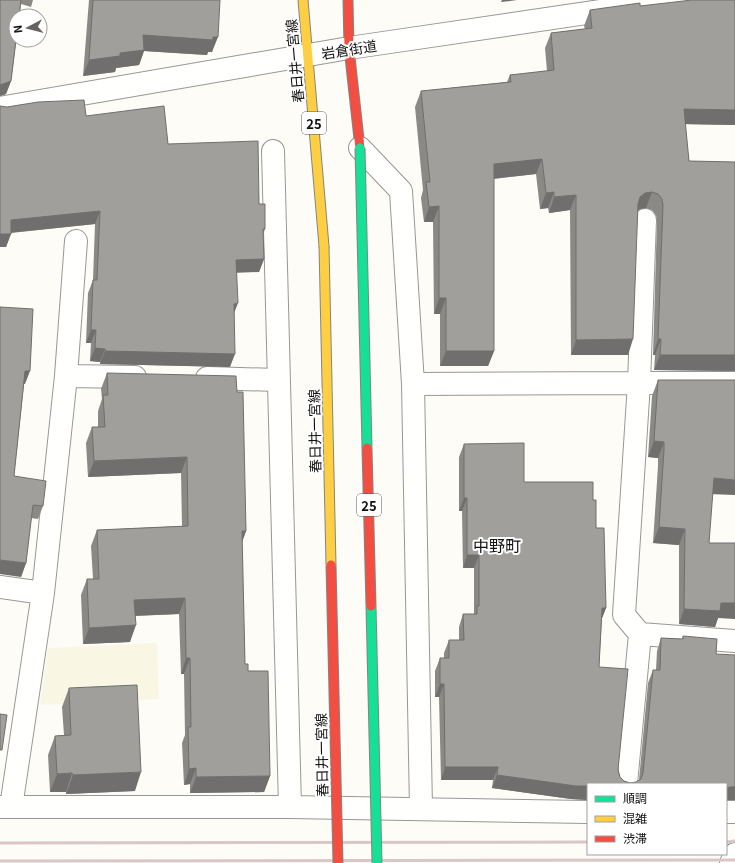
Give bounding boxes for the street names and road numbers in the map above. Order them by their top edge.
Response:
street label: 春日井一宮線 [280,18,308,104]
street label: 岩倉街道 [320,35,378,63]
road number: 25 [302,112,326,134]
street label: 春日井一宮線 [303,389,325,473]
road number: 25 [357,494,381,516]
street label: 春日井一宮線 [310,713,332,797]

